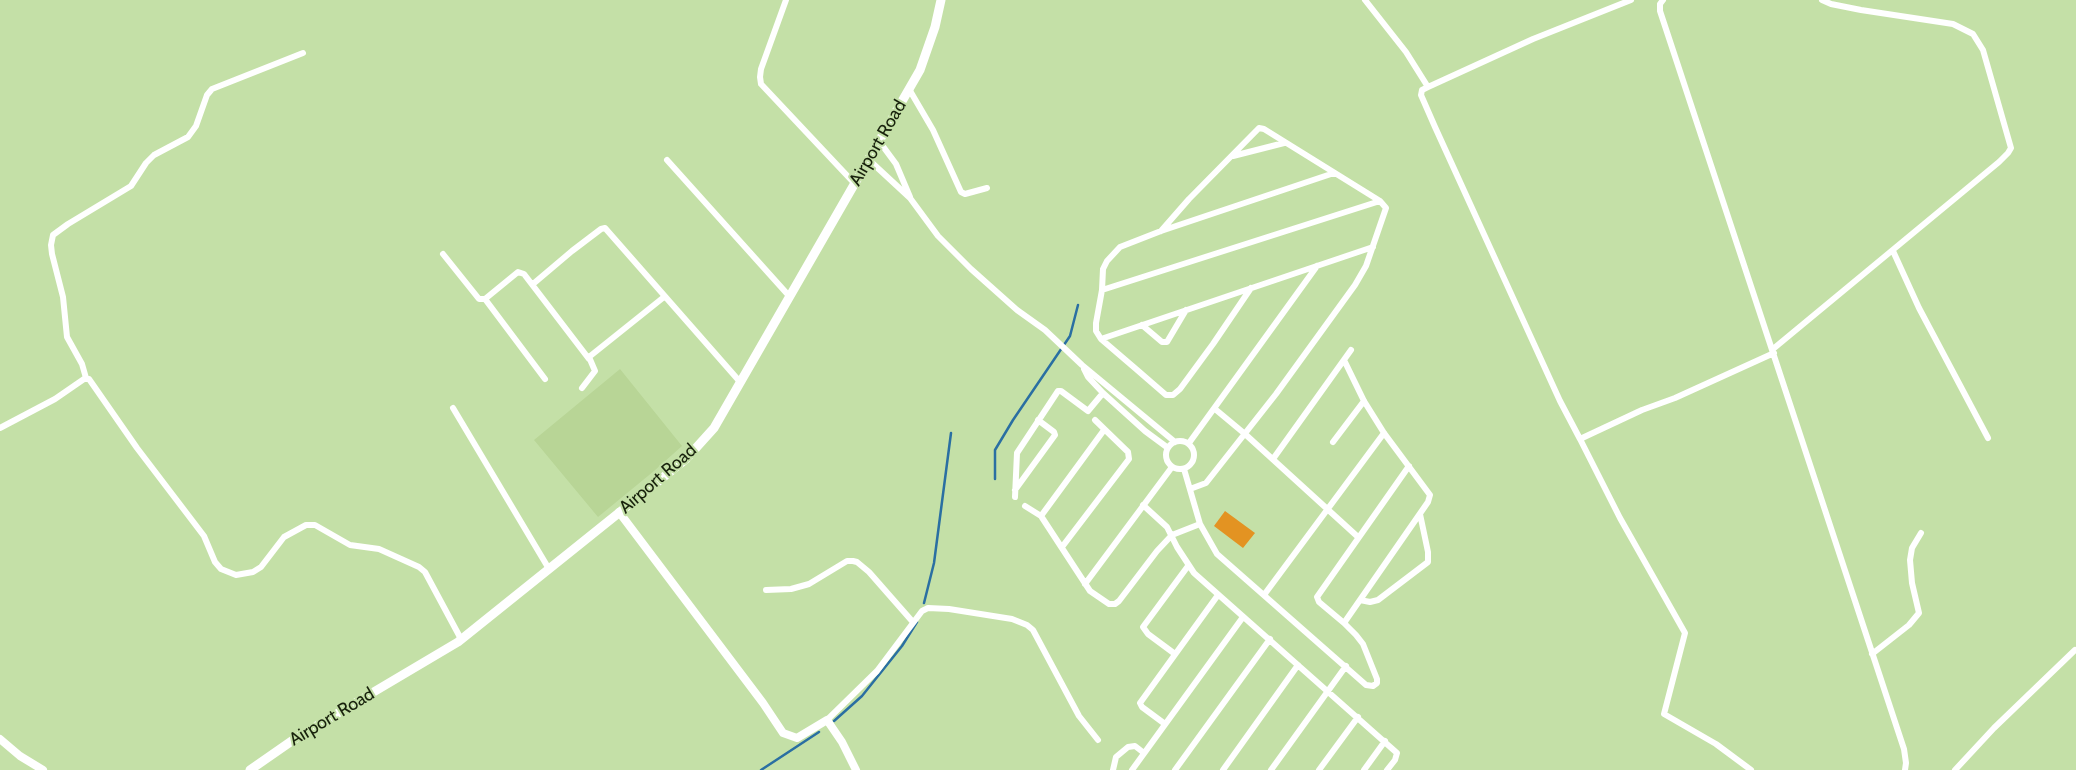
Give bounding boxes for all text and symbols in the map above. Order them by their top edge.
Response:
street label: Airport Road [845,96,911,190]
street label: Airport Road [615,440,701,518]
street label: Airport Road [286,683,378,751]

